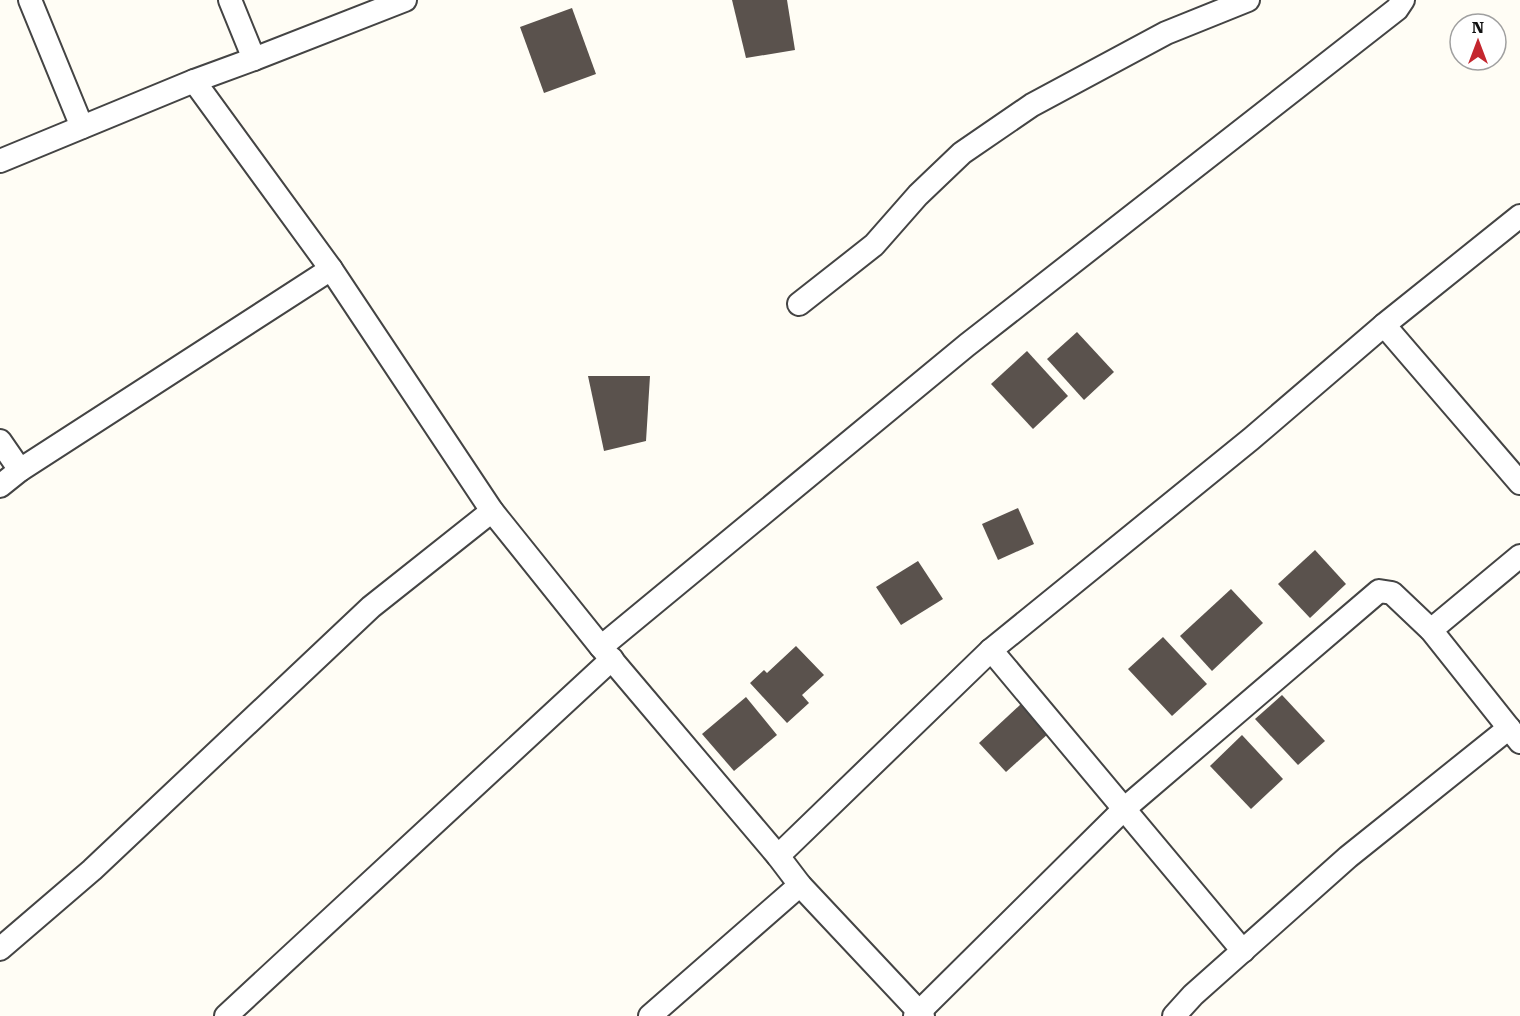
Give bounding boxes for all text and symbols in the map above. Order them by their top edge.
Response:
north arrow [1448,12,1508,72]
text: N [1472,18,1484,37]

